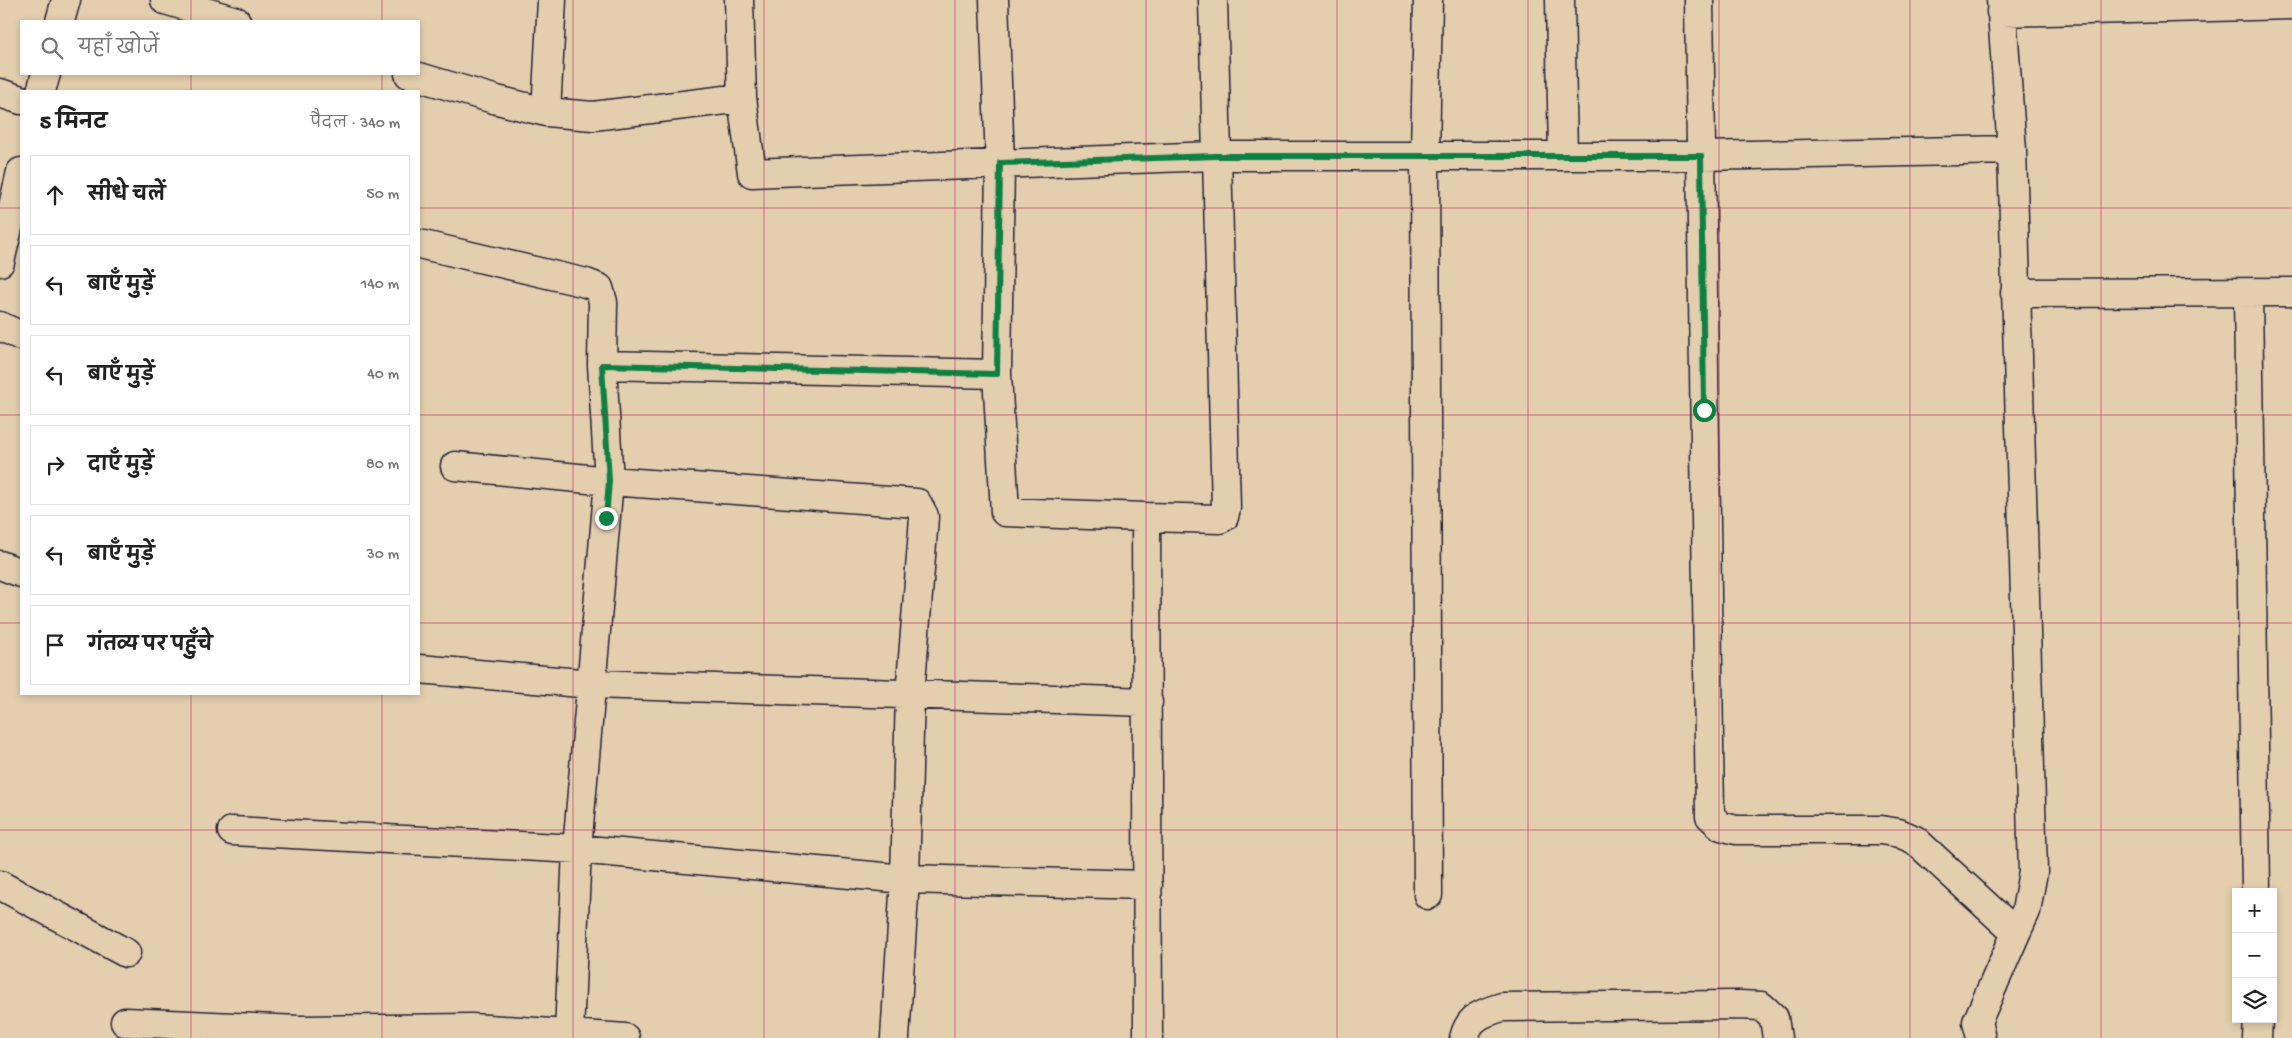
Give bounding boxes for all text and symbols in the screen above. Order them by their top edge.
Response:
search box [20,20,420,75]
icon: search [38,34,66,62]
text: यहाँ खोजें [78,38,159,61]
text: 5 मिनट [40,112,107,137]
text: पैदल · 340 m [310,115,400,134]
icon: ahead [41,181,69,209]
text: सीधे चलें [88,185,165,208]
text: 50 m [366,186,399,205]
icon: left [41,271,69,299]
text: बाएँ मुड़ें [88,275,154,298]
text: 140 m [361,276,399,295]
icon: left [41,361,69,389]
text: बाएँ मुड़ें [88,365,154,388]
text: 40 m [367,366,399,385]
route start [1693,399,1716,422]
icon: right [41,451,69,479]
text: दाएँ मुड़ें [88,455,154,478]
text: 80 m [366,456,399,475]
route end [595,507,618,530]
icon: left [41,541,69,569]
text: बाएँ मुड़ें [88,545,154,568]
text: 30 m [366,546,399,565]
icon: arrive [41,631,69,659]
text: गंतव्य पर पहुँचे [88,635,212,658]
map controls [2232,888,2277,1023]
button: + [2232,888,2277,933]
button: − [2232,933,2277,978]
button: layers [2232,978,2277,1023]

